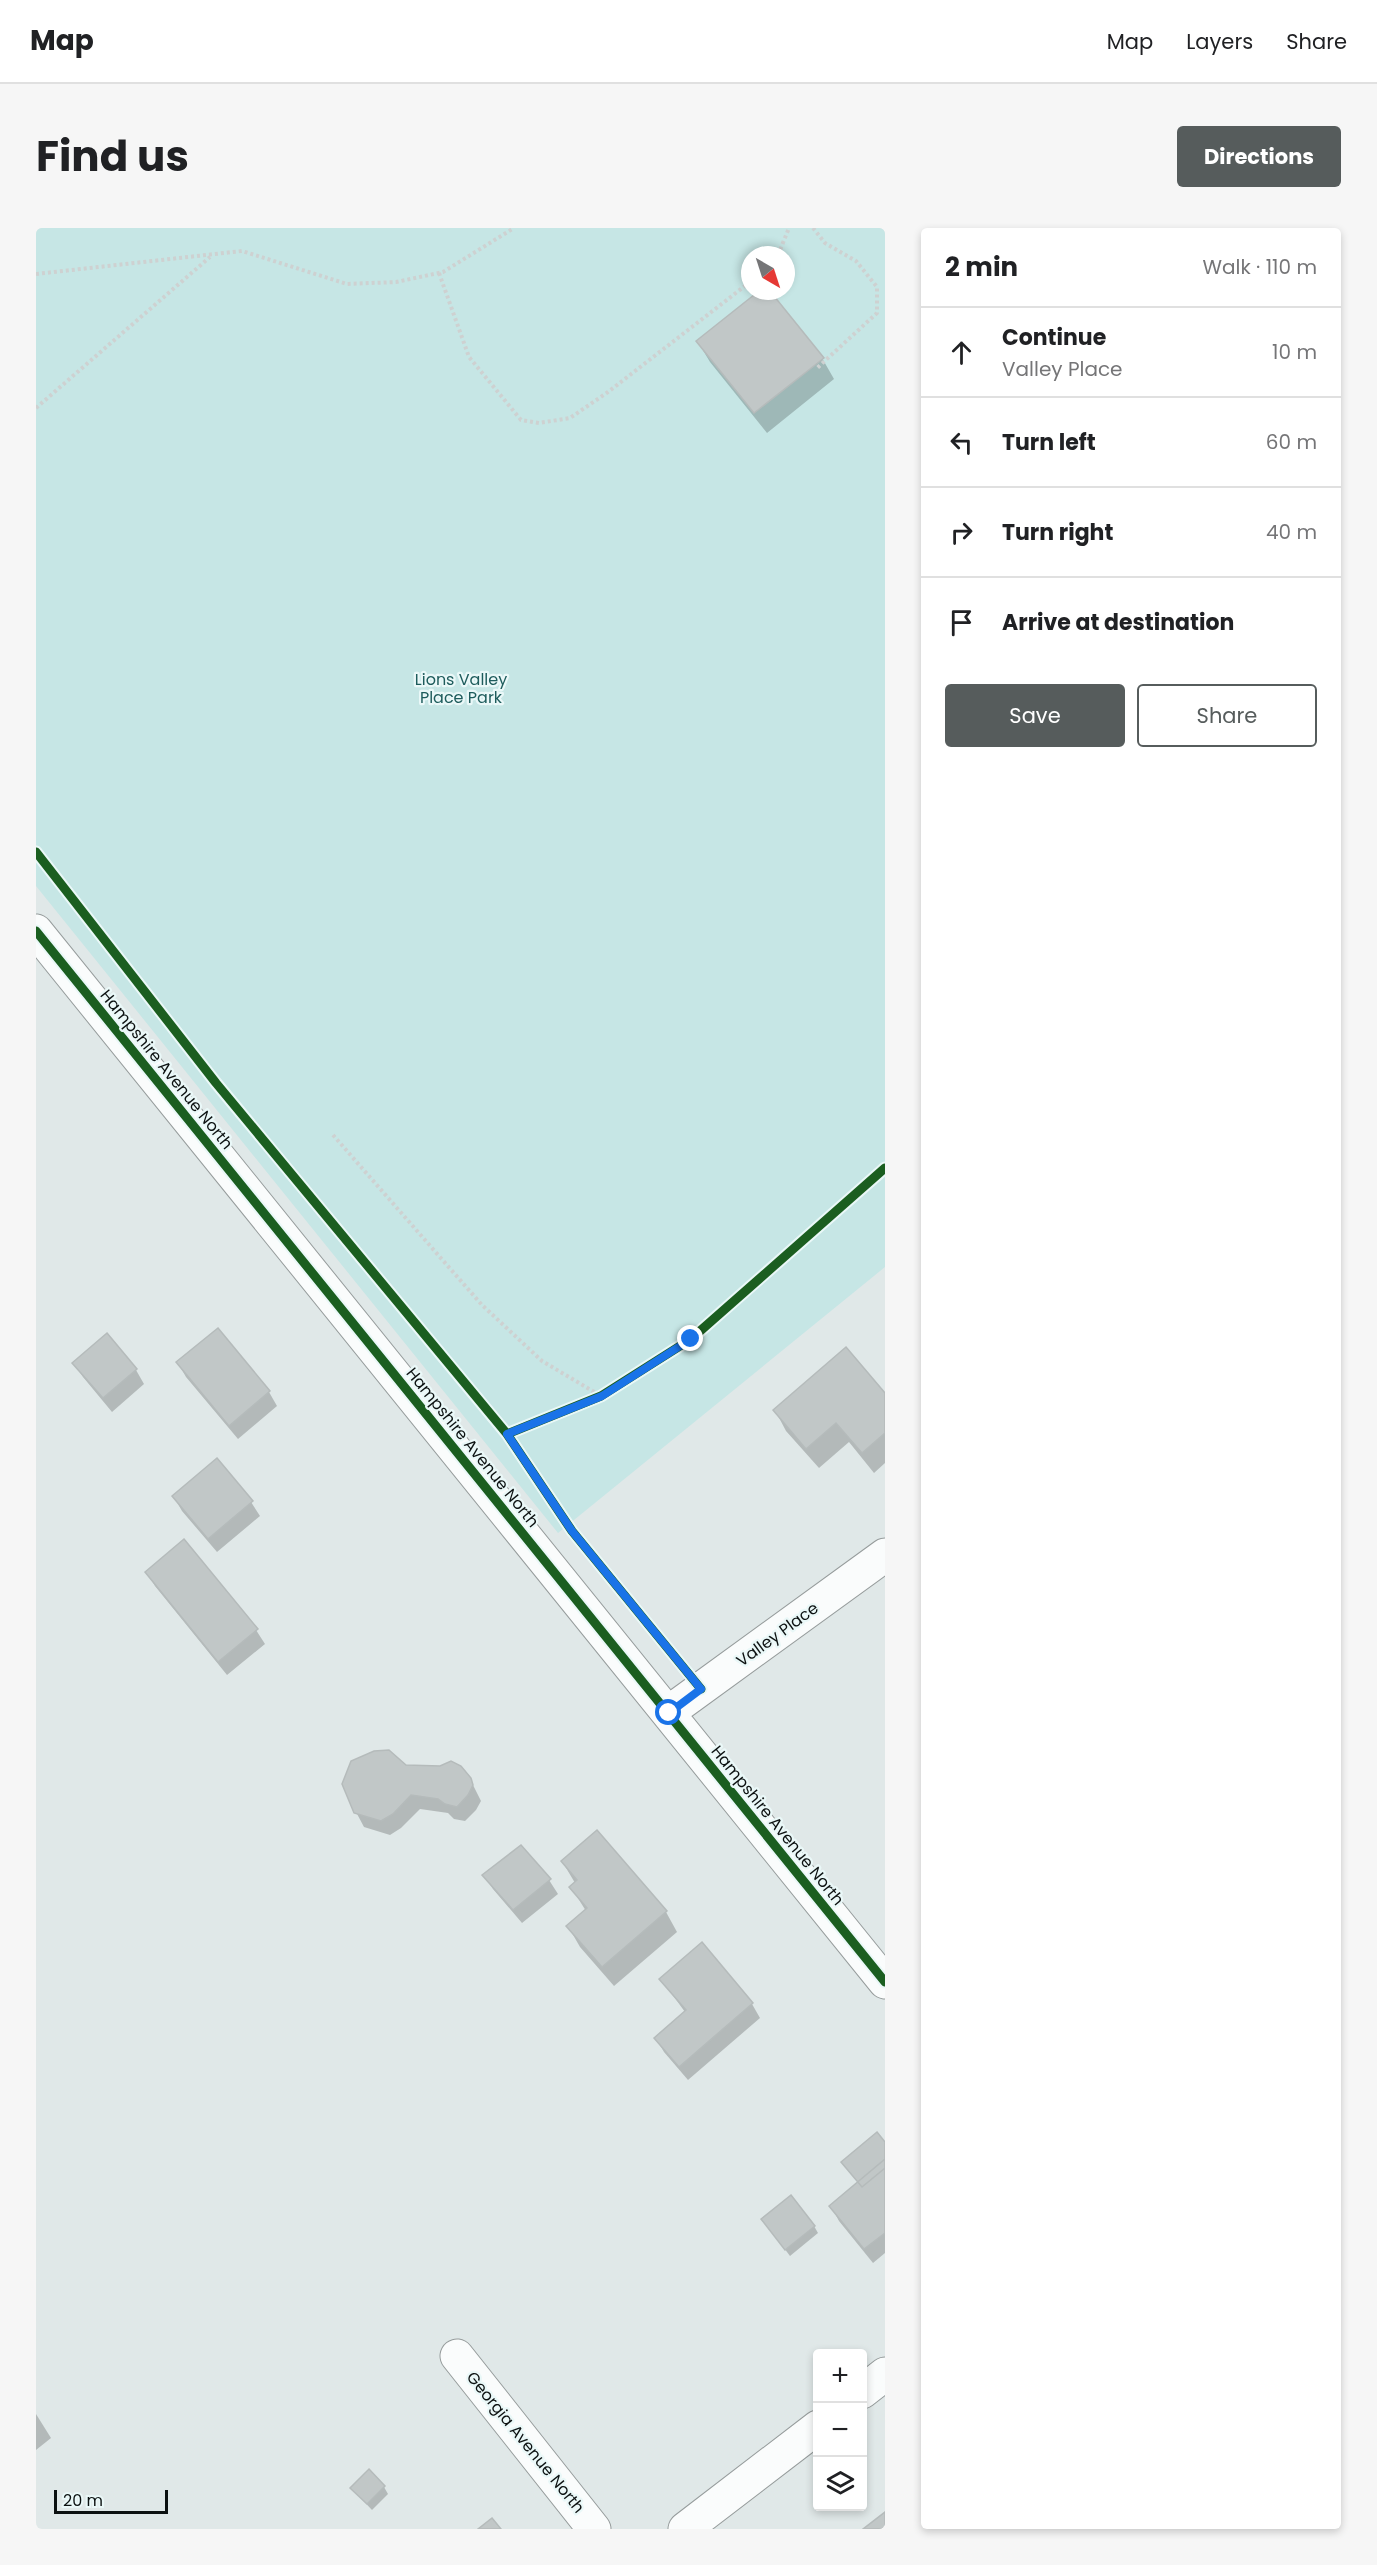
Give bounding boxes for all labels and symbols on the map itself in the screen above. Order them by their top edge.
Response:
north arrow [741,246,795,300]
park label: Lions Valley Place Park [415,668,507,709]
street label: Hampshire Avenue North [95,984,238,1154]
route end [677,1325,703,1351]
street label: Hampshire Avenue North [401,1362,544,1532]
street label: Valley Place [732,1597,823,1672]
route start [655,1699,681,1725]
street label: Hampshire Avenue North [706,1740,849,1910]
street label: Georgia Avenue North [461,2367,590,2518]
scale bar [54,2487,168,2514]

